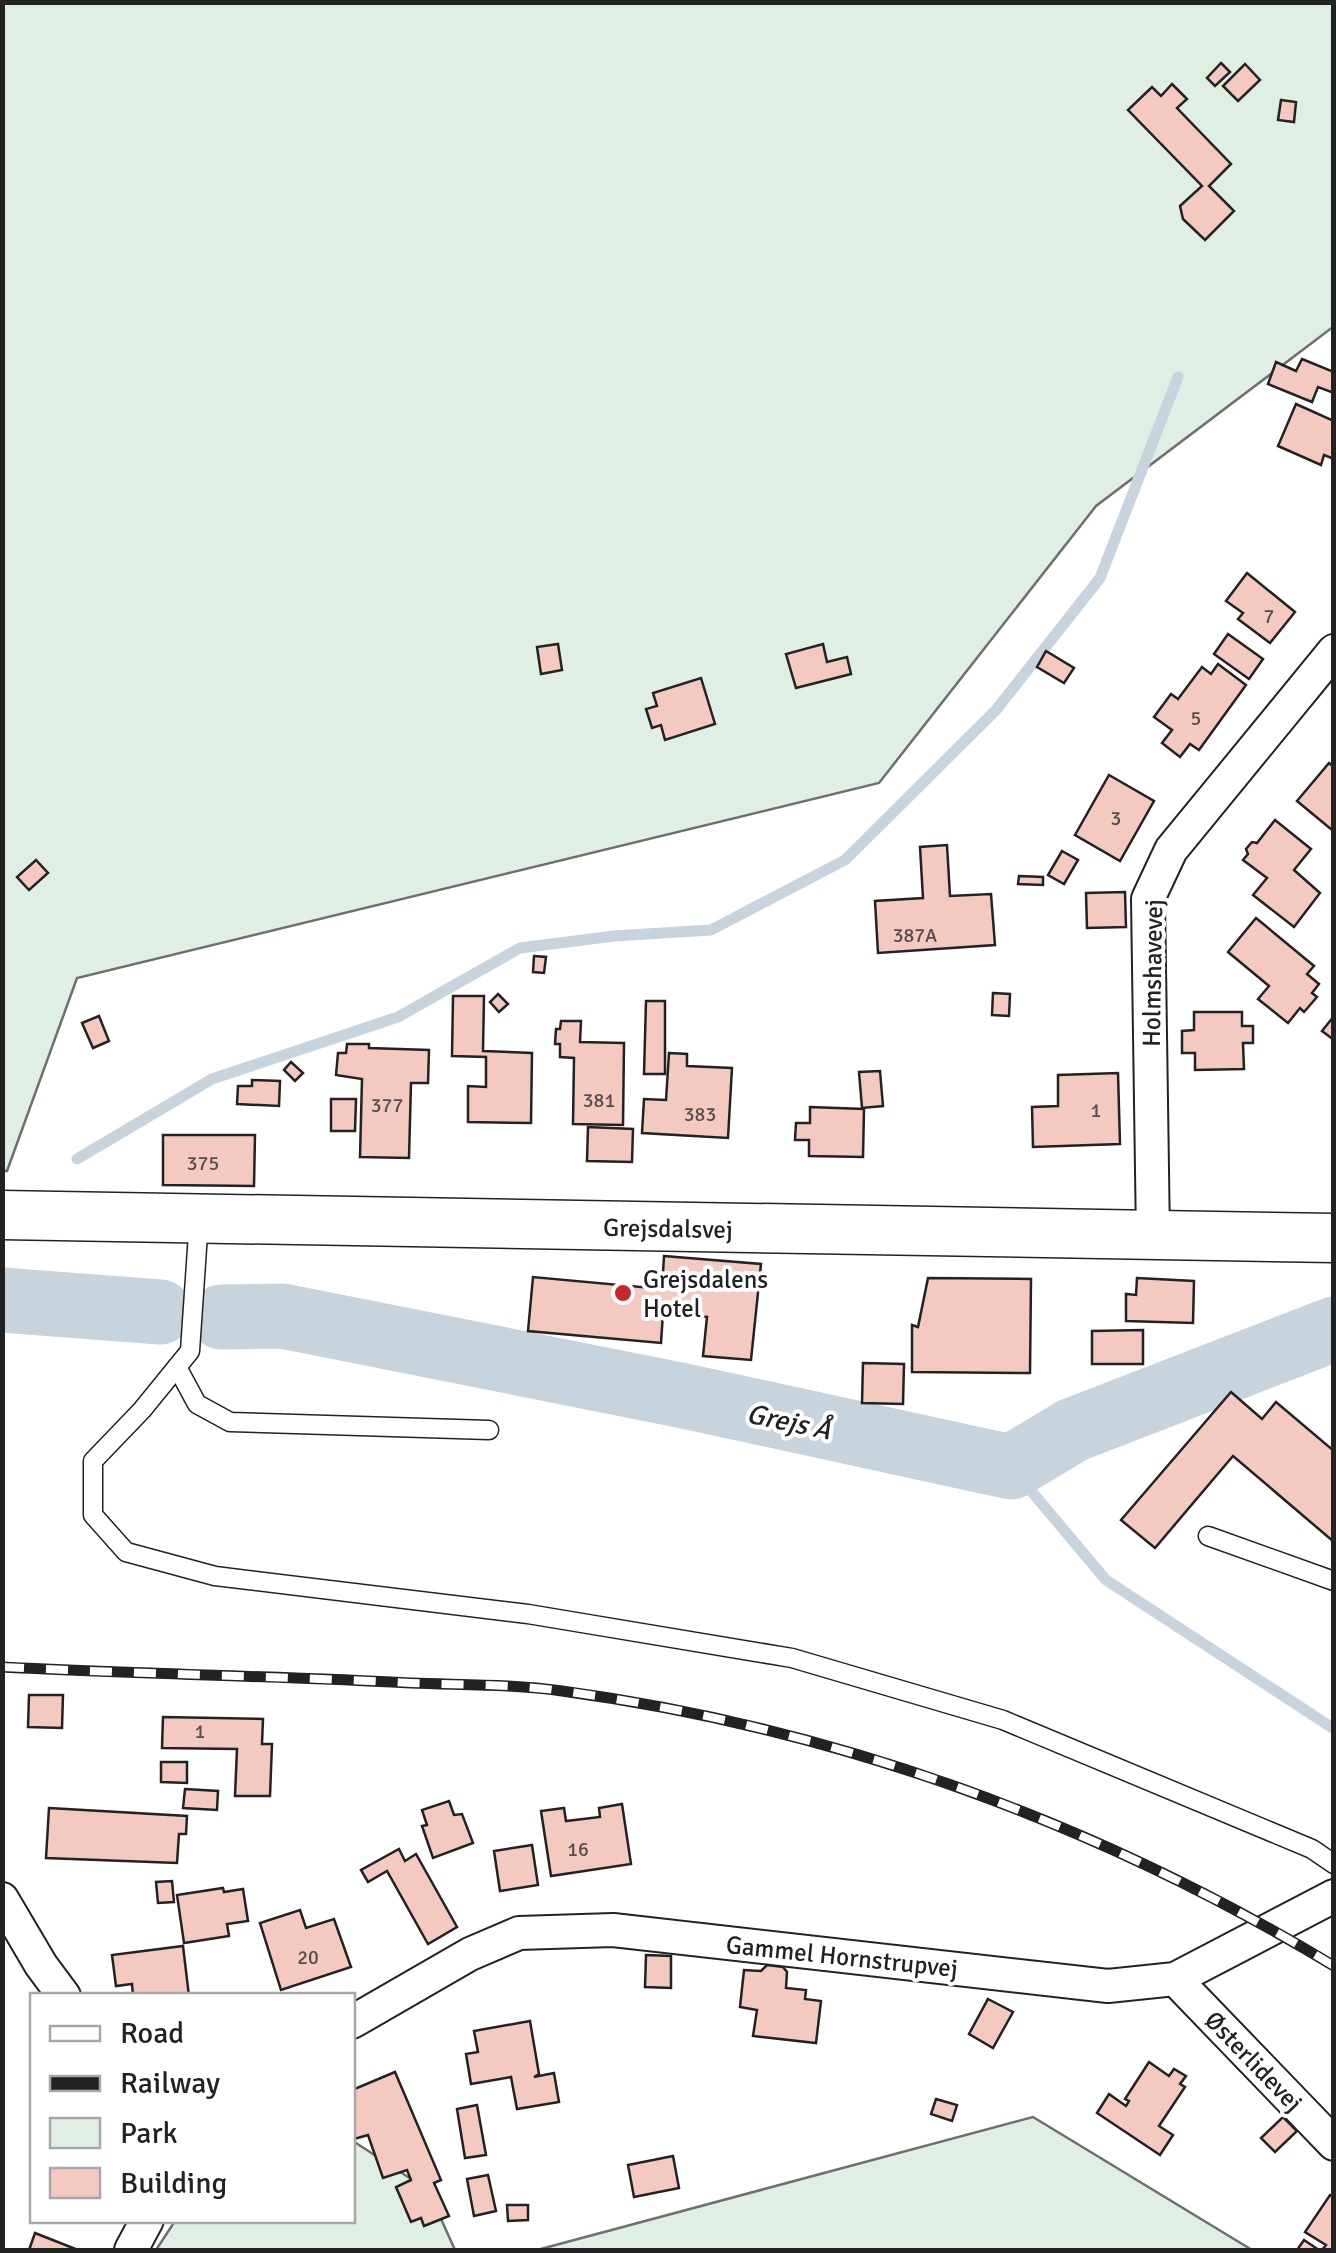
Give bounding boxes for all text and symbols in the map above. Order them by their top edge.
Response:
house number: 7 [1264,604,1274,629]
house number: 5 [1191,706,1201,731]
house number: 3 [1111,806,1121,831]
street label: Holmshavevej [1136,899,1169,1047]
house number: 387A [893,923,937,948]
house number: 381 [583,1088,615,1113]
house number: 377 [371,1093,403,1118]
house number: 1 [1091,1098,1101,1123]
house number: 383 [684,1102,716,1127]
house number: 375 [187,1151,219,1176]
street label: Grejsdalsvej [603,1212,733,1245]
place label: Grejsdalens Hotel [643,1264,768,1324]
marker: Grejsdalens Hotel [612,1282,634,1304]
water label: Grejs Å [744,1397,835,1448]
house number: 1 [195,1719,205,1744]
house number: 16 [567,1837,589,1862]
street label: Gammel Hornstrupvej [725,1929,959,1984]
house number: 20 [297,1945,319,1970]
legend [30,1993,355,2223]
street label: Østerlidevej [1198,2005,1309,2118]
text: Road [120,2015,184,2052]
text: Railway [120,2065,220,2102]
text: Park [120,2115,178,2152]
text: Building [120,2165,227,2202]

